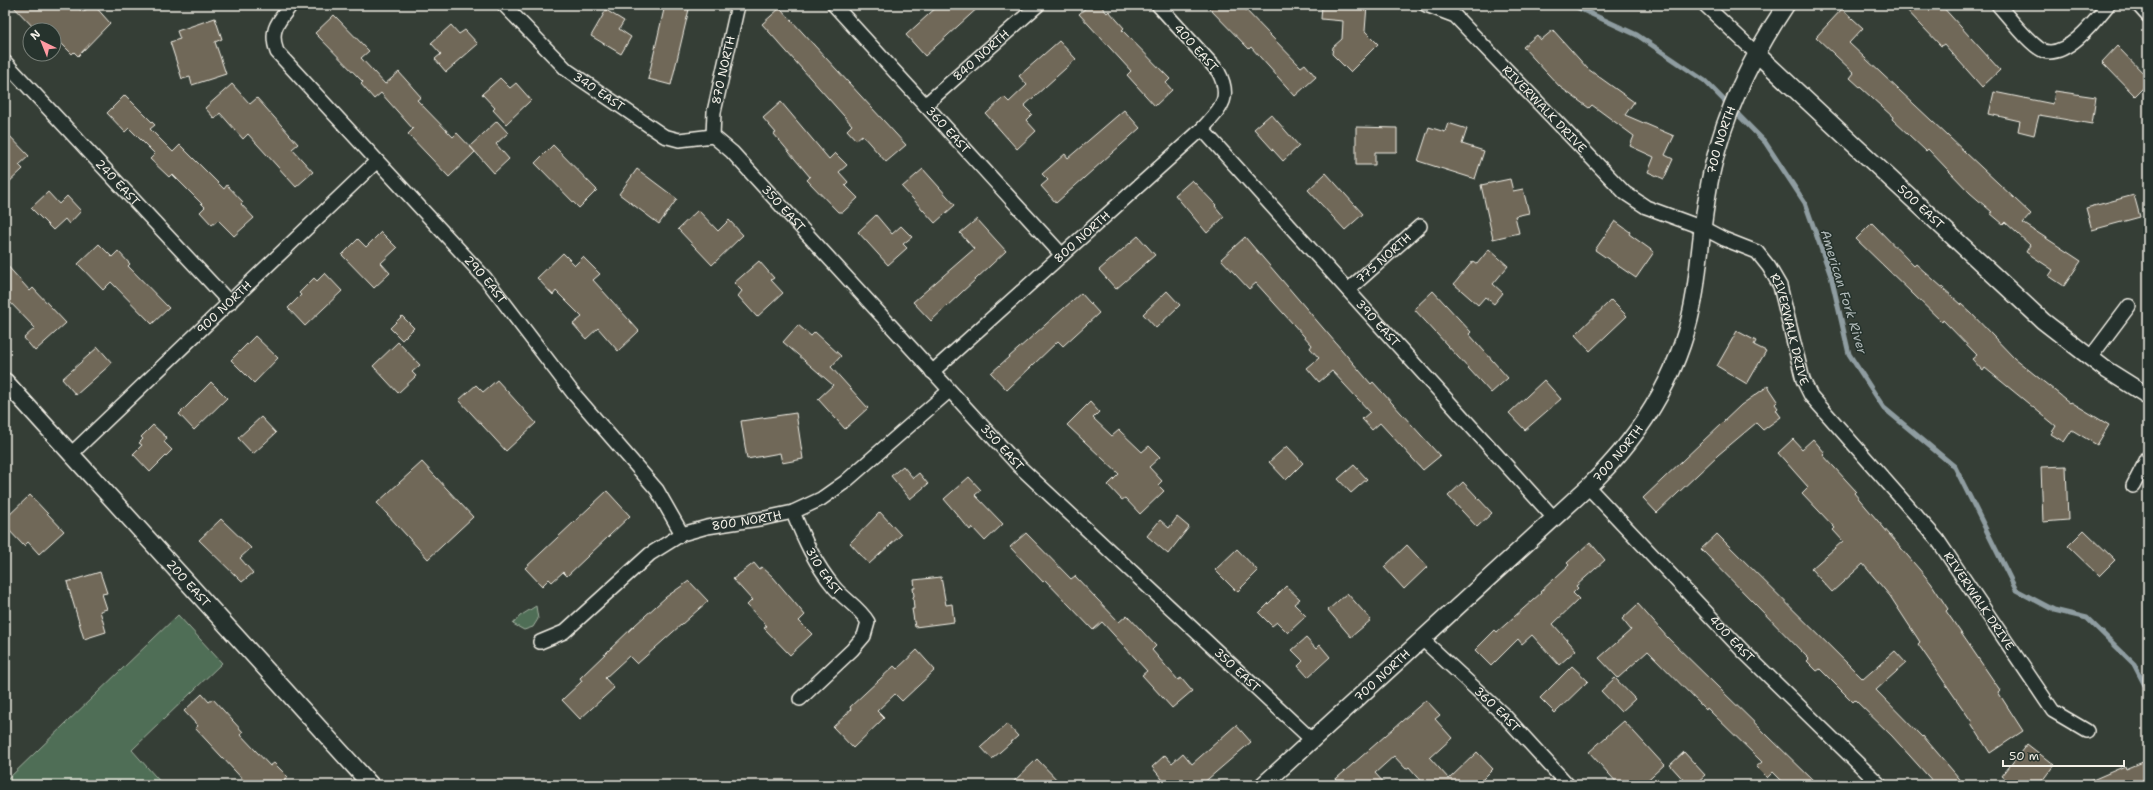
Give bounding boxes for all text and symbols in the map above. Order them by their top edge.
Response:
street label: 400 EAST [1170,21,1222,76]
north arrow [22,22,62,62]
text: N [27,26,44,44]
street label: 840 NORTH [950,26,1013,85]
street label: 870 NORTH [708,34,739,106]
street label: RIVERWALK DRIVE [1499,62,1590,156]
street label: 340 EAST [570,69,628,115]
street label: 360 EAST [922,103,974,157]
street label: 700 NORTH [1703,103,1740,176]
street label: 240 EAST [92,156,144,210]
street label: 500 EAST [1894,181,1948,233]
street label: 350 EAST [758,182,809,235]
street label: 800 NORTH [1051,207,1114,266]
water label: American Fork River [1817,228,1871,357]
street label: 775 NORTH [1353,229,1415,287]
street label: 290 EAST [460,252,510,308]
street label: RIVERWALK DRIVE [1766,270,1812,388]
street label: 900 NORTH [193,277,255,338]
street label: 390 EAST [1352,296,1404,351]
street label: 350 EAST [977,421,1028,474]
street label: 700 NORTH [1589,421,1647,486]
street label: 800 NORTH [711,507,783,534]
street label: 310 EAST [802,545,846,599]
street label: RIVERWALK DRIVE [1940,549,2018,653]
street label: 200 EAST [163,556,214,611]
street label: 400 EAST [1706,612,1758,666]
street label: 350 EAST [1211,645,1264,696]
street label: 700 NORTH [1351,646,1414,705]
street label: 360 EAST [1471,683,1524,736]
scale bar [2003,742,2124,768]
text: 50 m [2009,748,2039,764]

